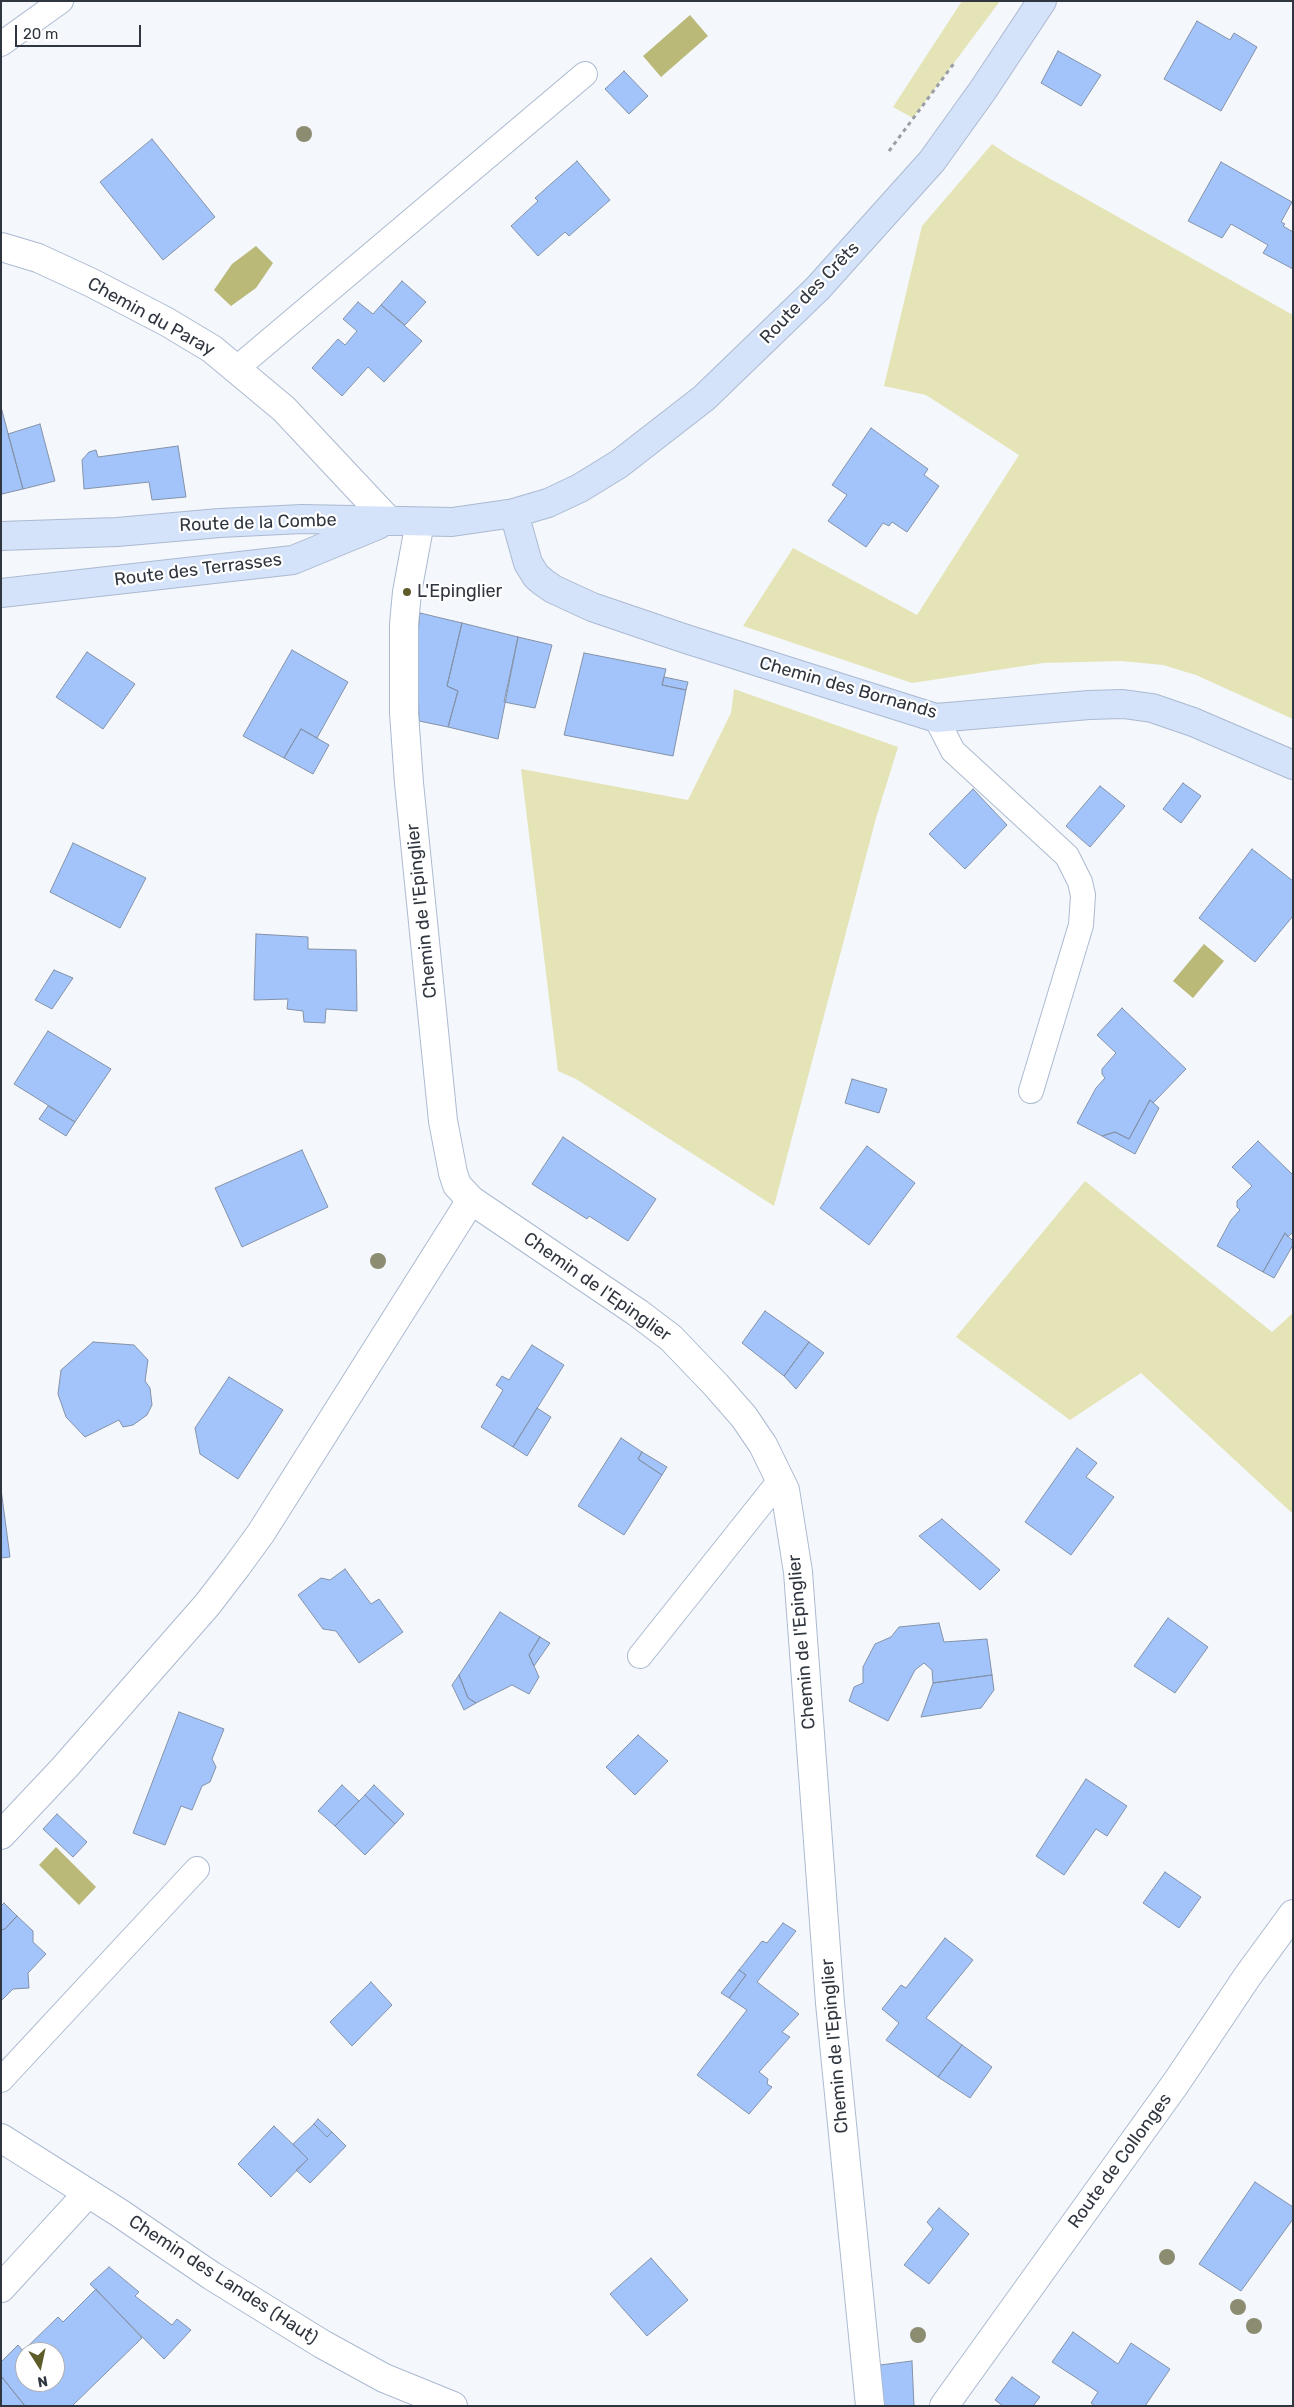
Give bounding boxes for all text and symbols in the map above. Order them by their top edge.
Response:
scale bar [18,15,144,47]
text: 20 m [23,25,58,43]
street label: Route des Crêts [756,237,864,349]
street label: Chemin du Paray [84,273,218,361]
street label: Route de la Combe [179,509,337,537]
street label: Route des Terrasses [113,549,283,591]
place label: L'Epinglier [417,581,502,603]
marker: L'Epinglier [401,586,413,598]
street label: Chemin des Bornands [757,652,939,724]
street label: Chemin de l'Epinglier [402,823,442,999]
street label: Chemin de l'Epinglier [519,1228,675,1346]
street label: Chemin de l'Epinglier [784,1554,820,1730]
street label: Chemin de l'Epinglier [817,1958,853,2134]
street label: Route de Collonges [1064,2089,1176,2233]
street label: Chemin des Landes (Haut) [124,2211,322,2349]
north arrow [15,2342,65,2392]
text: N [36,2372,49,2391]

